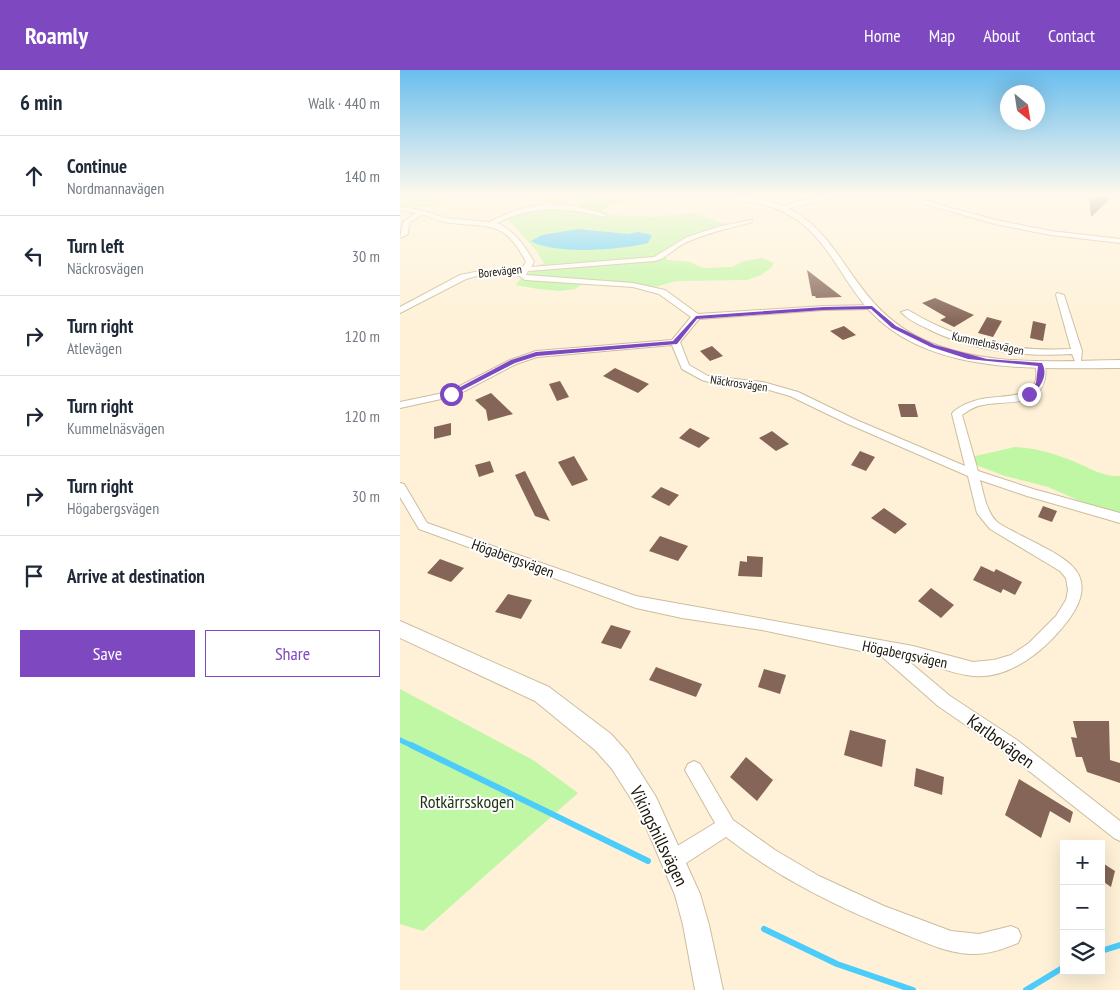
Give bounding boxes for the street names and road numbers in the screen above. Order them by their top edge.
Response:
street label: Borevägen [477,261,523,281]
street label: Kummelnäsvägen [951,328,1025,358]
street label: Näckrosvägen [709,372,769,394]
street label: Högabergsvägen [469,534,557,582]
street label: Högabergsvägen [861,636,949,672]
street label: Karlbovägen [963,709,1039,773]
street label: Vikingshillsvägen [624,781,693,890]

